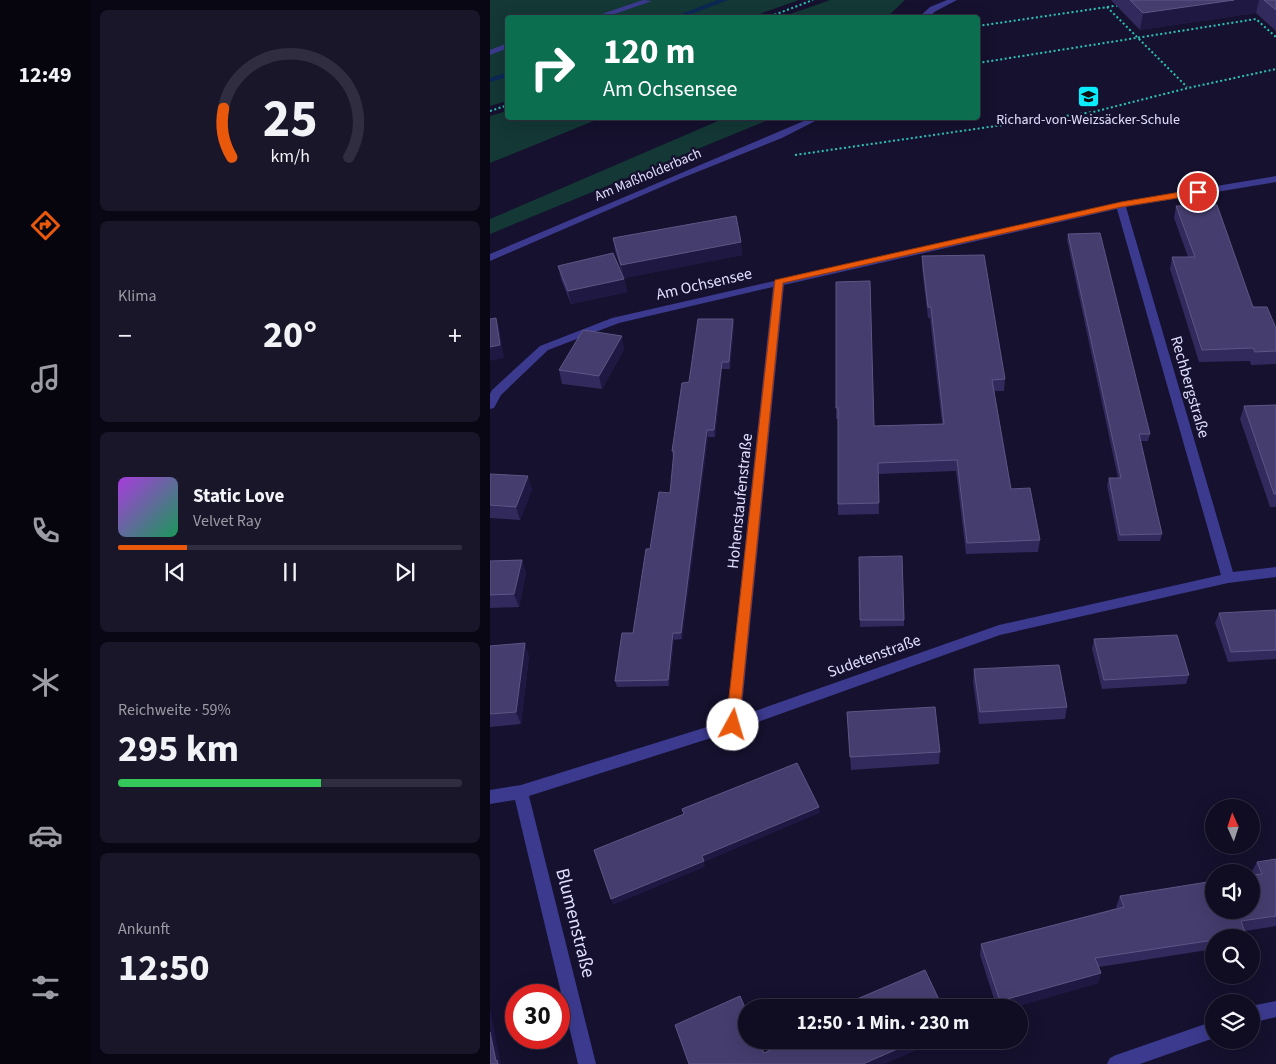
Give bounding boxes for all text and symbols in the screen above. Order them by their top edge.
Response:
text: 120 m [603,27,695,77]
icon: right [520,35,585,100]
text: 12:49 [18,59,72,91]
text: Am Ochsensee [603,73,737,105]
text: 25 [263,83,317,157]
school or university icon: Richard-von-Weizsäcker-Schule [1076,85,1100,109]
place label: Richard-von-Weizsäcker-Schule [996,110,1180,130]
street label: Am Maßholderbach [592,143,704,207]
text: km/h [270,144,310,169]
pin [1177,171,1219,213]
icon: arrive [1184,178,1212,206]
icon: directions [28,208,63,243]
street label: Am Ochsensee [654,262,754,306]
text: Klima [118,285,157,307]
text: 20° [263,308,317,362]
text: − [118,316,132,356]
text: + [448,316,462,356]
street label: Rechbergstraße [1165,333,1215,441]
icon: music [28,361,63,396]
street label: Hohenstaufenstraße [722,432,758,570]
text: Static Love [193,483,284,510]
text: Velvet Ray [193,510,261,532]
icon: phone [28,513,63,548]
icon: previous [161,558,189,586]
icon: pause [276,558,304,586]
icon: next [391,558,419,586]
street label: Sudetenstraße [824,629,924,683]
icon: climate [28,665,63,700]
position arrow [706,698,758,750]
text: Reichweite · 59% [118,699,231,721]
text: 295 km [118,722,239,776]
north arrow [1205,799,1260,854]
map controls [1205,799,1260,1049]
icon: car [28,818,63,853]
button: sound [1205,864,1260,919]
street label: Blumenstraße [548,865,602,981]
text: Ankunft [118,918,170,940]
button: search [1205,929,1260,984]
text: 12:50 [118,941,210,995]
icon: filters [28,970,63,1005]
speed limit sign: 30 [505,984,570,1049]
button: layers [1205,994,1260,1049]
text: 12:50 · 1 Min. · 230 m [797,1010,969,1037]

